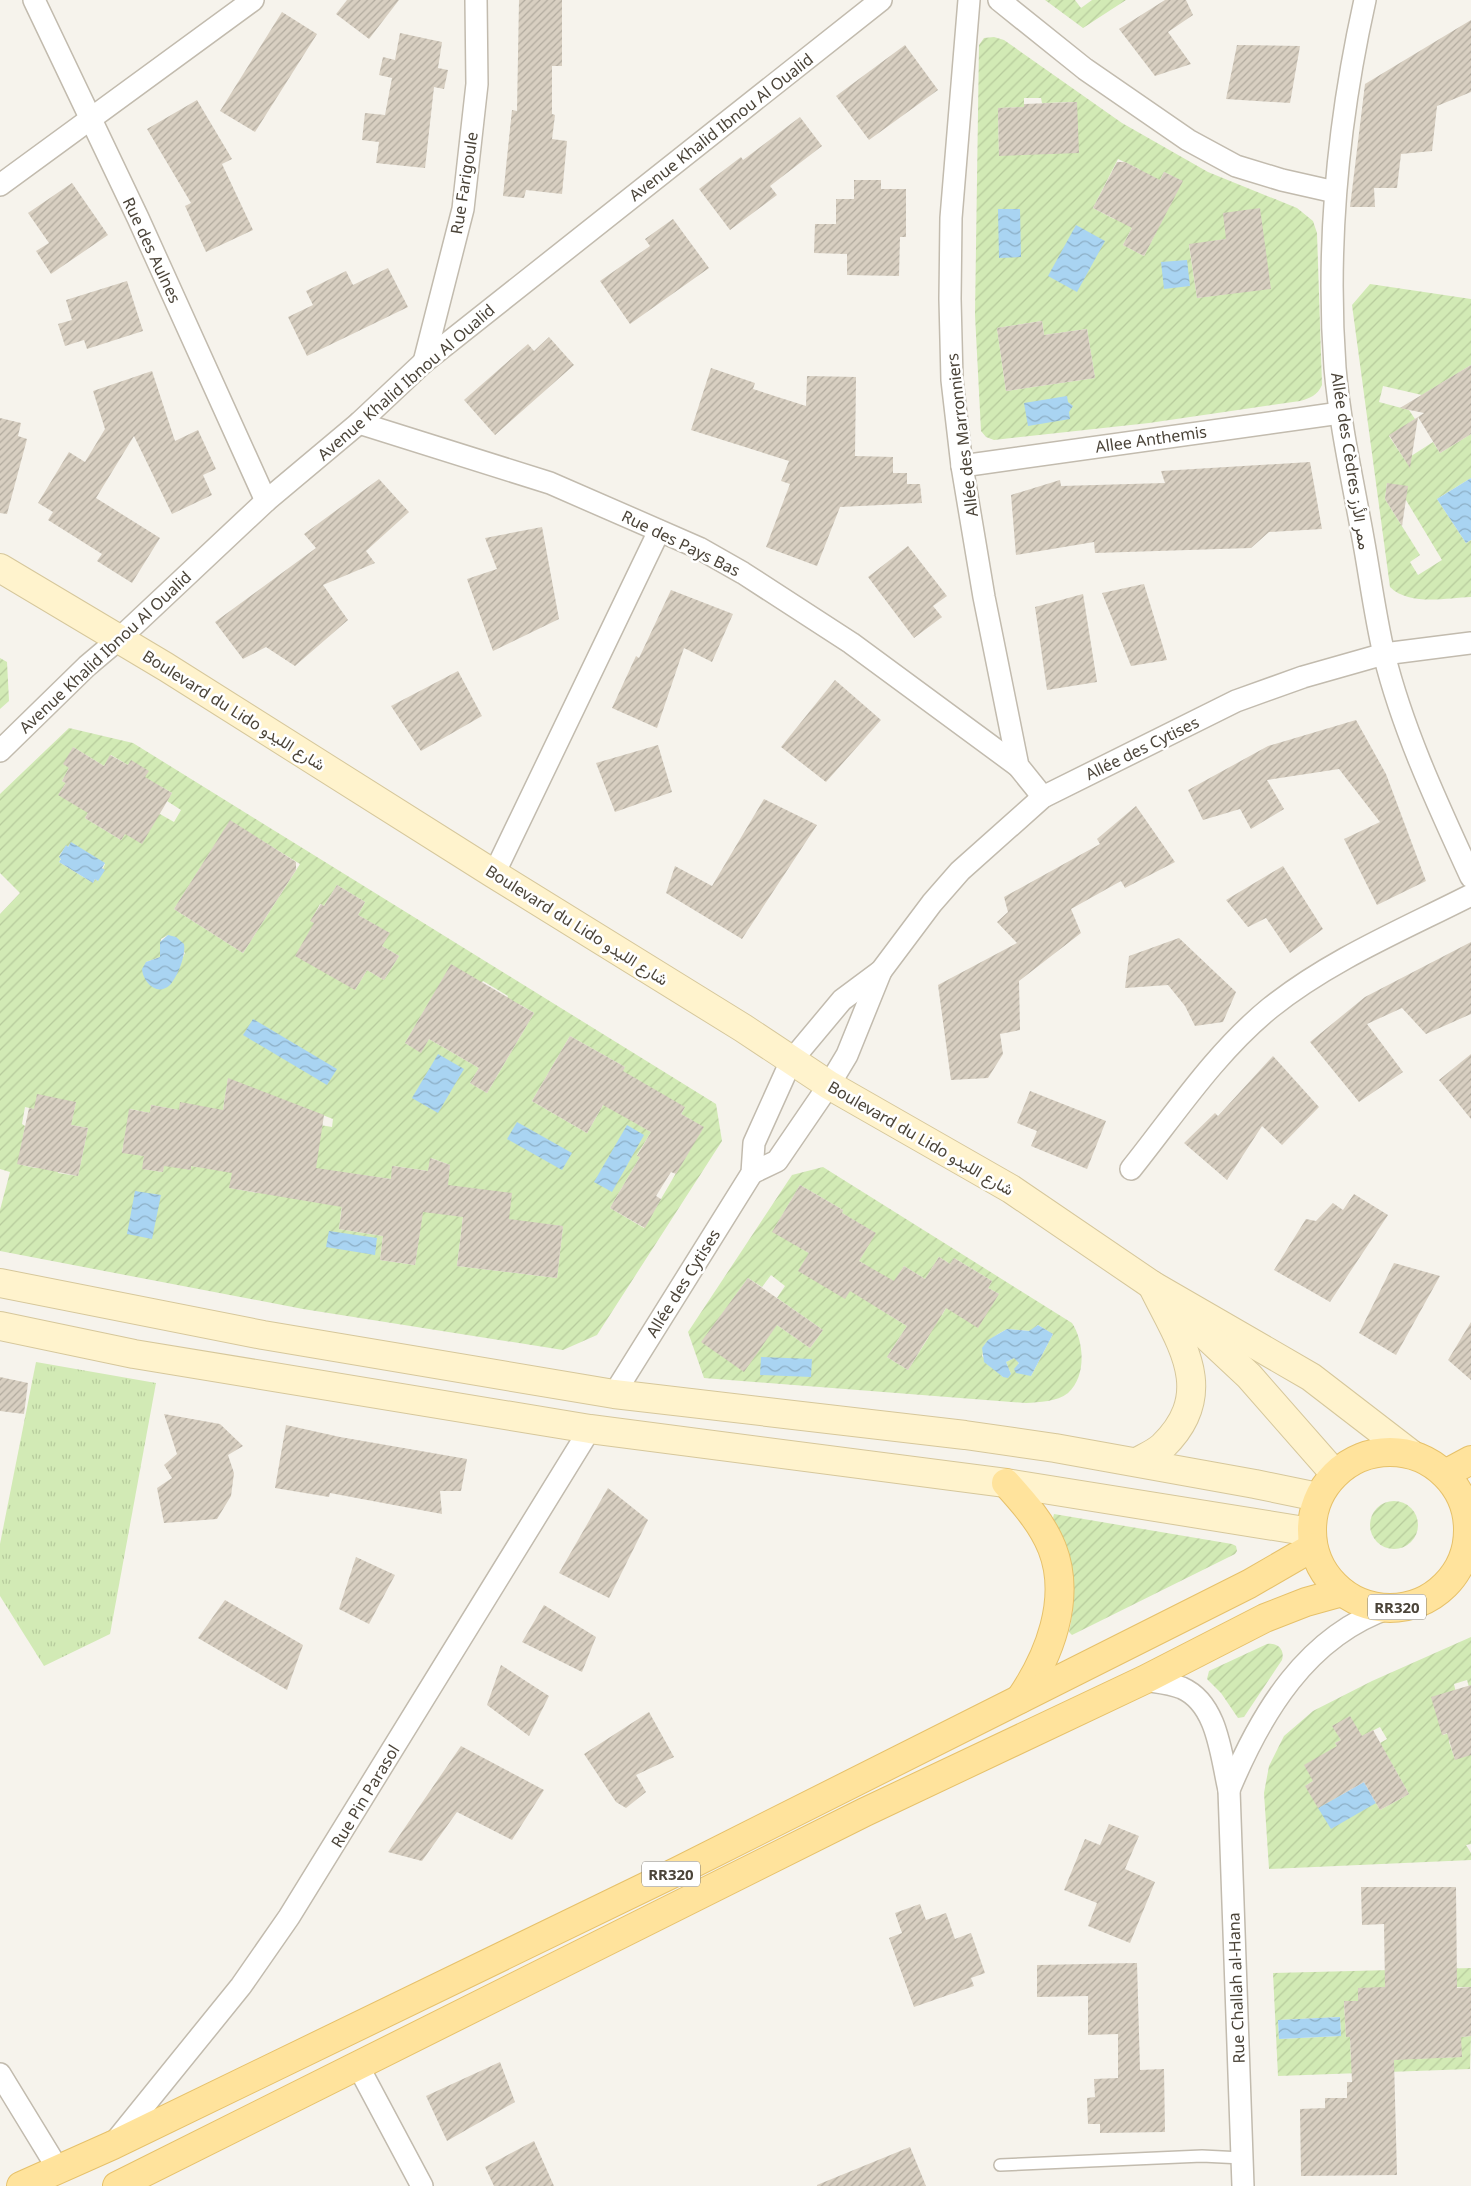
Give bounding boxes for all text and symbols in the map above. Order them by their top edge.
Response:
street label: Avenue Khalid Ibnou Al Oualid [624,48,818,206]
street label: Rue Farigoule [445,130,483,236]
street label: Rue des Aulnes [118,193,186,307]
street label: Avenue Khalid Ibnou Al Oualid [313,299,499,465]
street label: Allée des Marronniers [941,352,983,518]
street label: Allée des Cèdres ممر الأرز [1326,371,1376,551]
street label: Allee Anthemis [1094,420,1208,458]
street label: Rue des Pays Bas [618,505,744,581]
street label: Avenue Khalid Ibnou Al Oualid [14,566,196,738]
street label: Boulevard du Lido شارع الليدو [138,645,329,776]
street label: Allée des Cytises [1081,711,1203,785]
street label: Boulevard du Lido شارع الليدو [481,860,672,991]
street label: Boulevard du Lido شارع الليدو [823,1076,1018,1201]
street label: Allée des Cytises [641,1225,725,1341]
road number: RR320 [1368,1594,1426,1620]
street label: Rue Pin Parasol [326,1740,404,1852]
road number: RR320 [642,1862,700,1886]
street label: Rue Challah al-Hana [1222,1912,1250,2064]

